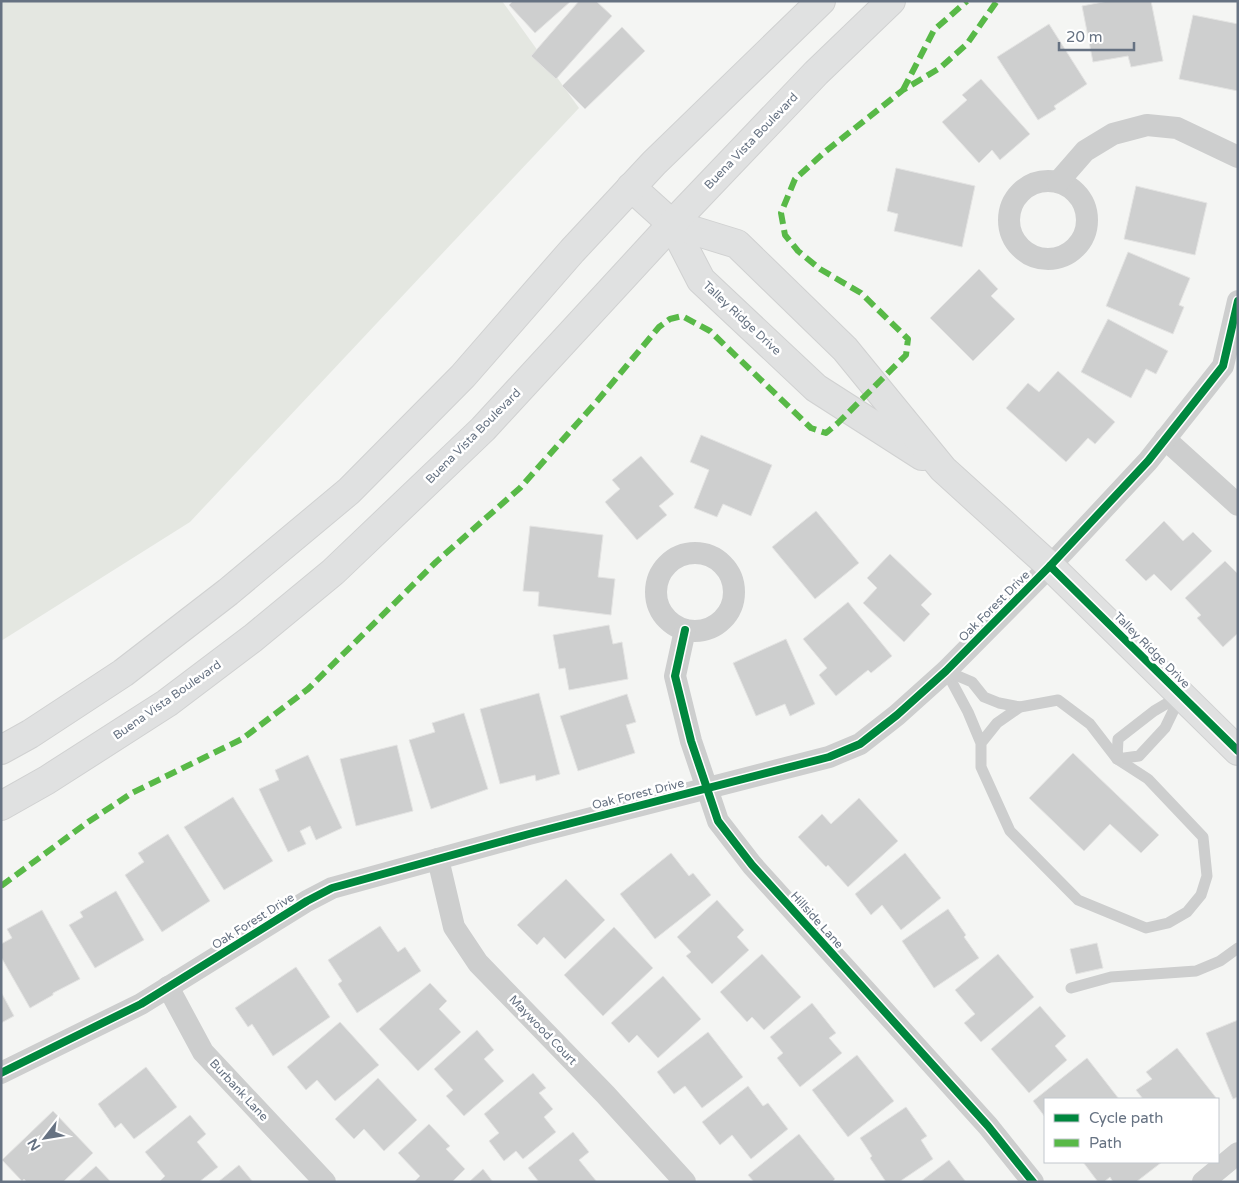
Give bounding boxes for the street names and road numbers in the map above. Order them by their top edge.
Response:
street label: Buena Vista Boulevard [701,90,801,192]
street label: Talley Ridge Drive [700,278,784,358]
street label: Buena Vista Boulevard [423,386,523,486]
street label: Oak Forest Drive [956,568,1032,644]
street label: Talley Ridge Drive [1111,609,1193,691]
street label: Buena Vista Boulevard [110,657,224,743]
street label: Oak Forest Drive [591,776,686,812]
street label: Hillside Lane [788,889,846,952]
street label: Oak Forest Drive [209,890,297,952]
street label: Maywood Court [506,992,580,1068]
street label: Burbank Lane [207,1056,271,1124]

